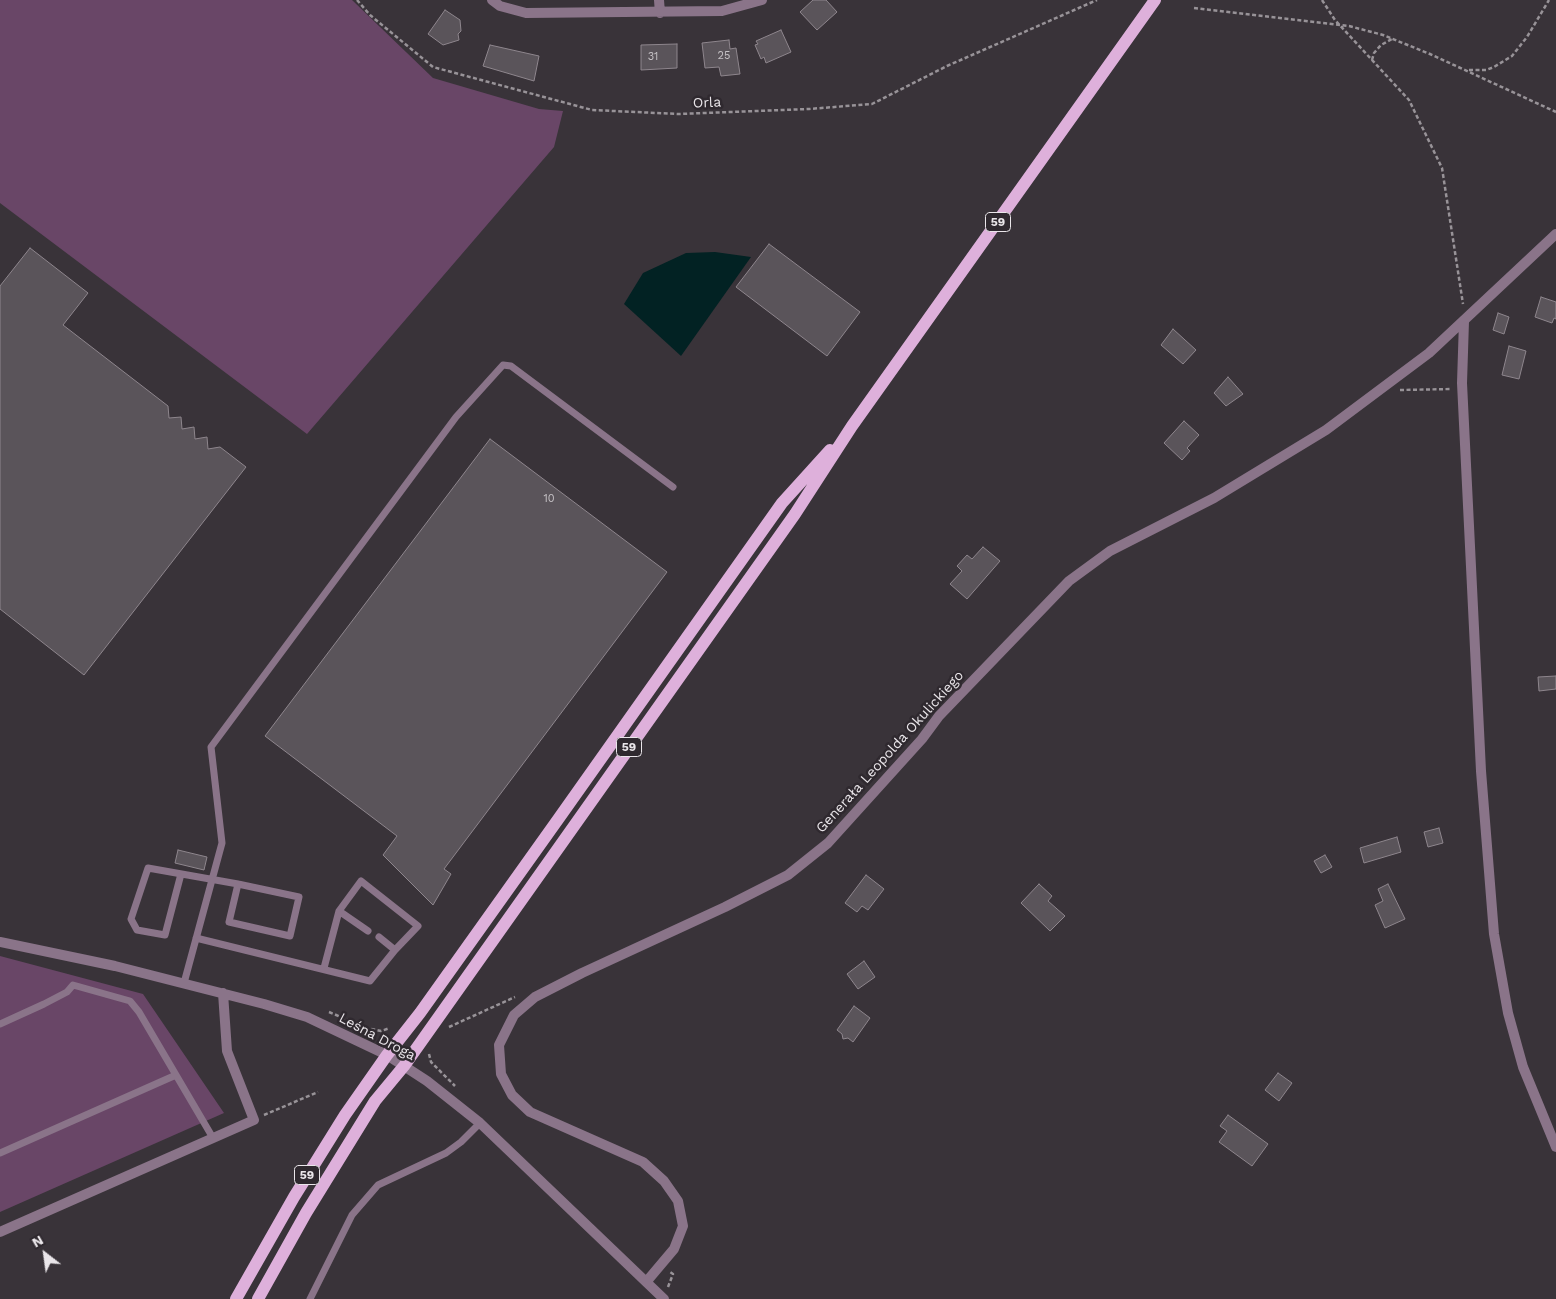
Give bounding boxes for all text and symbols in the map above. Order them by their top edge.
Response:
house number: 25 [718,49,730,63]
house number: 31 [648,50,658,64]
street label: Orla [693,94,721,112]
road number: 59 [986,212,1010,232]
house number: 10 [543,492,555,506]
street label: Generała Leopolda Okulickiego [813,667,967,837]
road number: 59 [616,738,642,756]
street label: Leśna Droga [336,1010,418,1064]
road number: 59 [294,1166,320,1184]
north arrow [20,1229,70,1279]
text: N [29,1231,46,1251]

